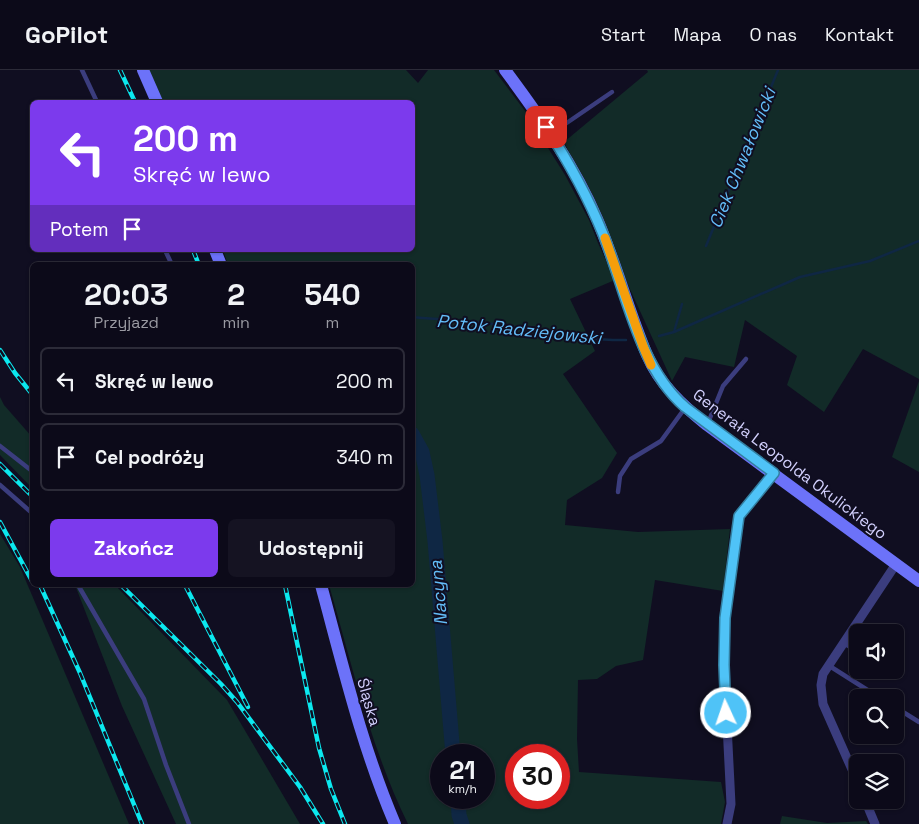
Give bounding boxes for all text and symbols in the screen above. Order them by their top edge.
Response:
text: GoPilot [25,19,108,50]
text: Start [601,23,646,46]
text: Mapa [674,23,721,46]
text: O nas [749,23,797,46]
text: Kontakt [825,23,894,46]
water label: Ciek Chwałowicki [703,82,782,231]
pin [525,106,567,148]
icon: arrive [532,113,560,141]
text: 200 m [133,117,238,161]
icon: left [50,120,115,185]
text: Skręć w lewo [133,160,271,188]
icon: arrive [118,215,146,243]
text: Potem [50,217,108,242]
text: 20:03 [84,275,168,314]
text: 2 [227,275,245,314]
text: 540 [304,275,361,314]
water label: Potok Radziejowski [436,309,605,349]
text: Przyjazd [94,312,159,333]
text: min [222,312,250,333]
text: m [326,312,339,333]
icon: left [52,367,80,395]
text: Skręć w lewo [95,369,214,394]
text: 200 m [336,369,393,394]
street label: Generała Leopolda Okulickiego [689,384,891,544]
icon: arrive [52,443,80,471]
text: Cel podróży [95,445,204,470]
text: 340 m [336,445,393,470]
button: Zakończ [50,519,218,577]
button: Udostępnij [228,519,395,577]
water label: Nacyna [424,559,452,626]
map controls [849,624,904,809]
button: sound [849,624,904,679]
street label: Śląska [352,676,386,728]
position arrow [699,686,751,738]
button: search [849,689,904,744]
speed limit sign: 30 [505,744,570,809]
text: 21 [449,754,476,786]
button: layers [849,754,904,809]
text: km/h [448,781,477,797]

